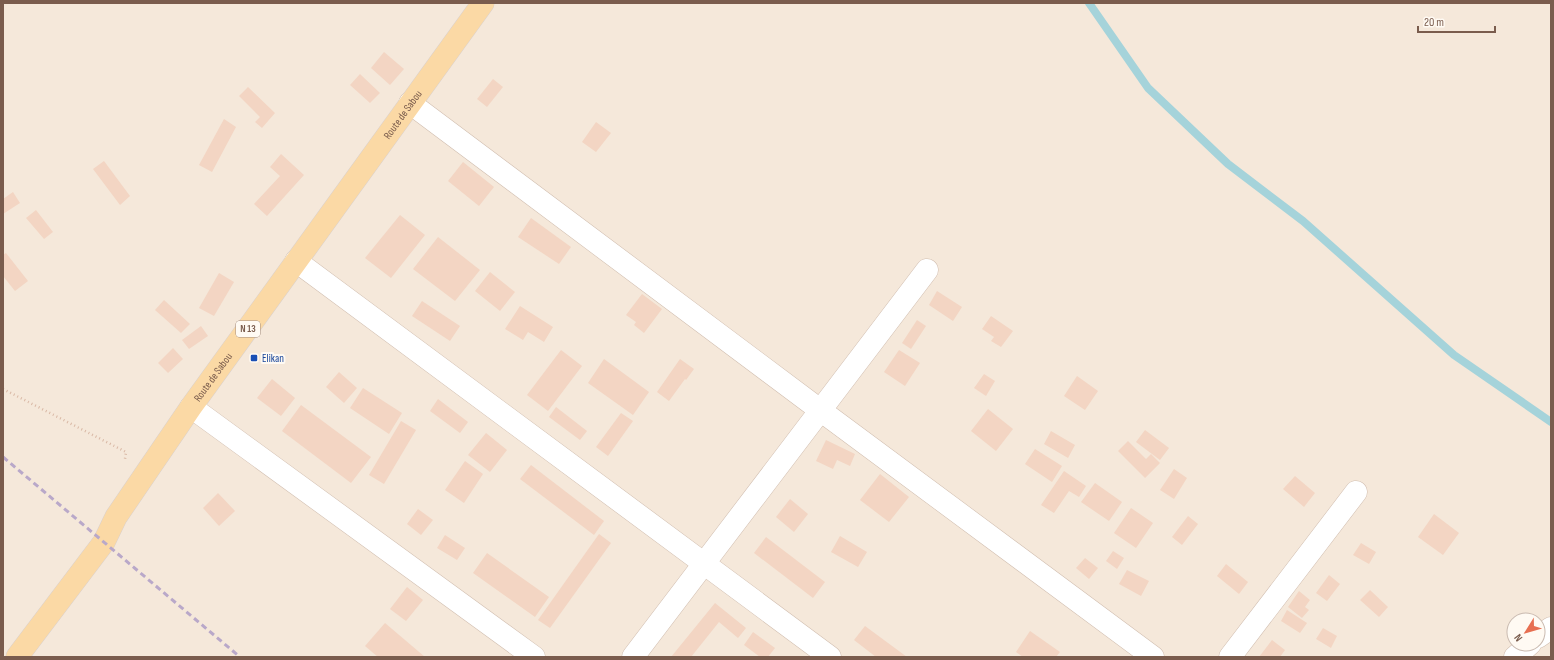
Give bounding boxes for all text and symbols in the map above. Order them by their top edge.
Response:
scale bar [1418,8,1495,34]
text: 20 m [1424,15,1444,30]
street label: Route de Sabou [380,87,425,141]
road number: N 13 [236,321,260,337]
street label: Route de Sabou [191,350,235,404]
place label: Elikan [262,352,284,365]
marker: Elikan [249,353,259,363]
north arrow [1506,612,1546,652]
text: N [1511,631,1525,644]

